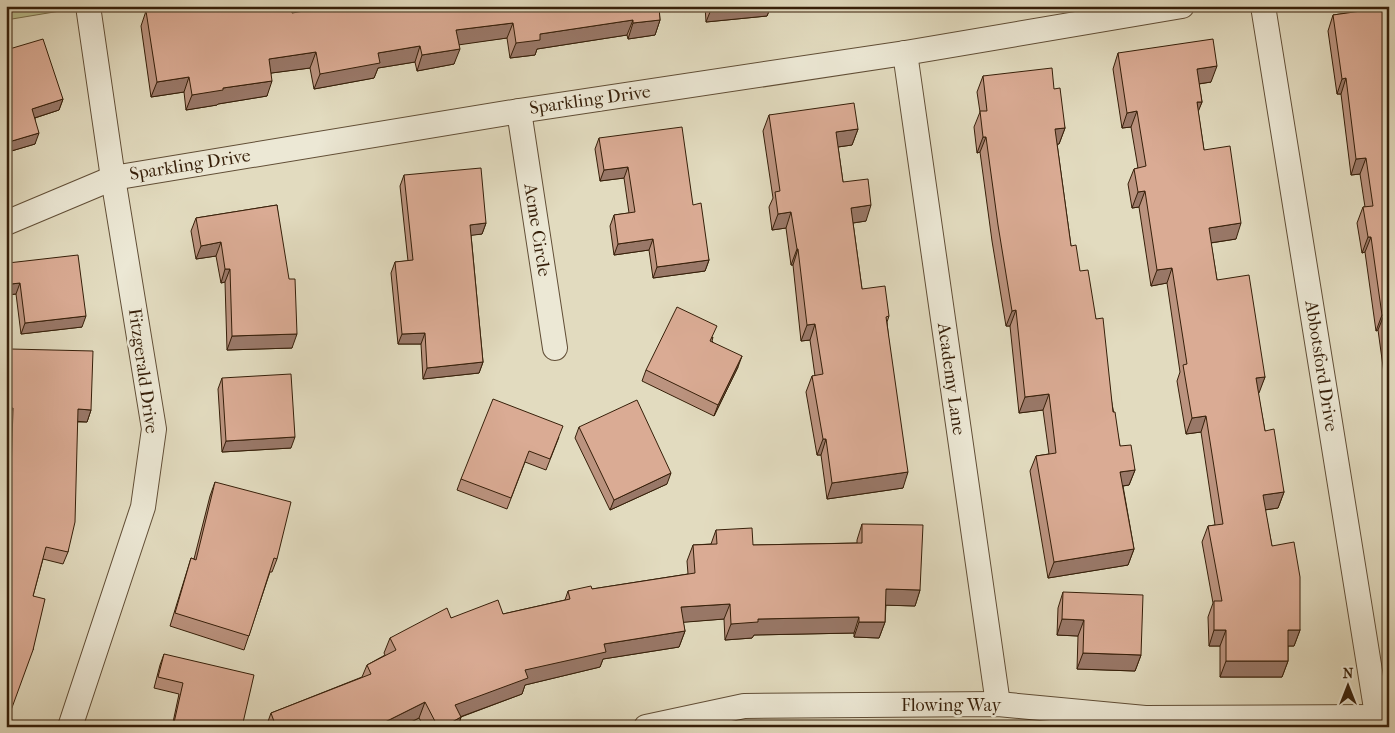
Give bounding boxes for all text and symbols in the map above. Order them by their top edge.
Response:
street label: Sparkling Drive [528,81,652,119]
street label: Sparkling Drive [128,145,252,185]
street label: Acme Circle [519,181,555,278]
street label: Abbotsford Drive [1300,298,1342,433]
street label: Fitzgerald Drive [124,307,162,435]
street label: Academy Lane [933,321,969,437]
north arrow [1322,660,1372,710]
text: N [1343,665,1354,682]
street label: Flowing Way [901,695,1002,716]

